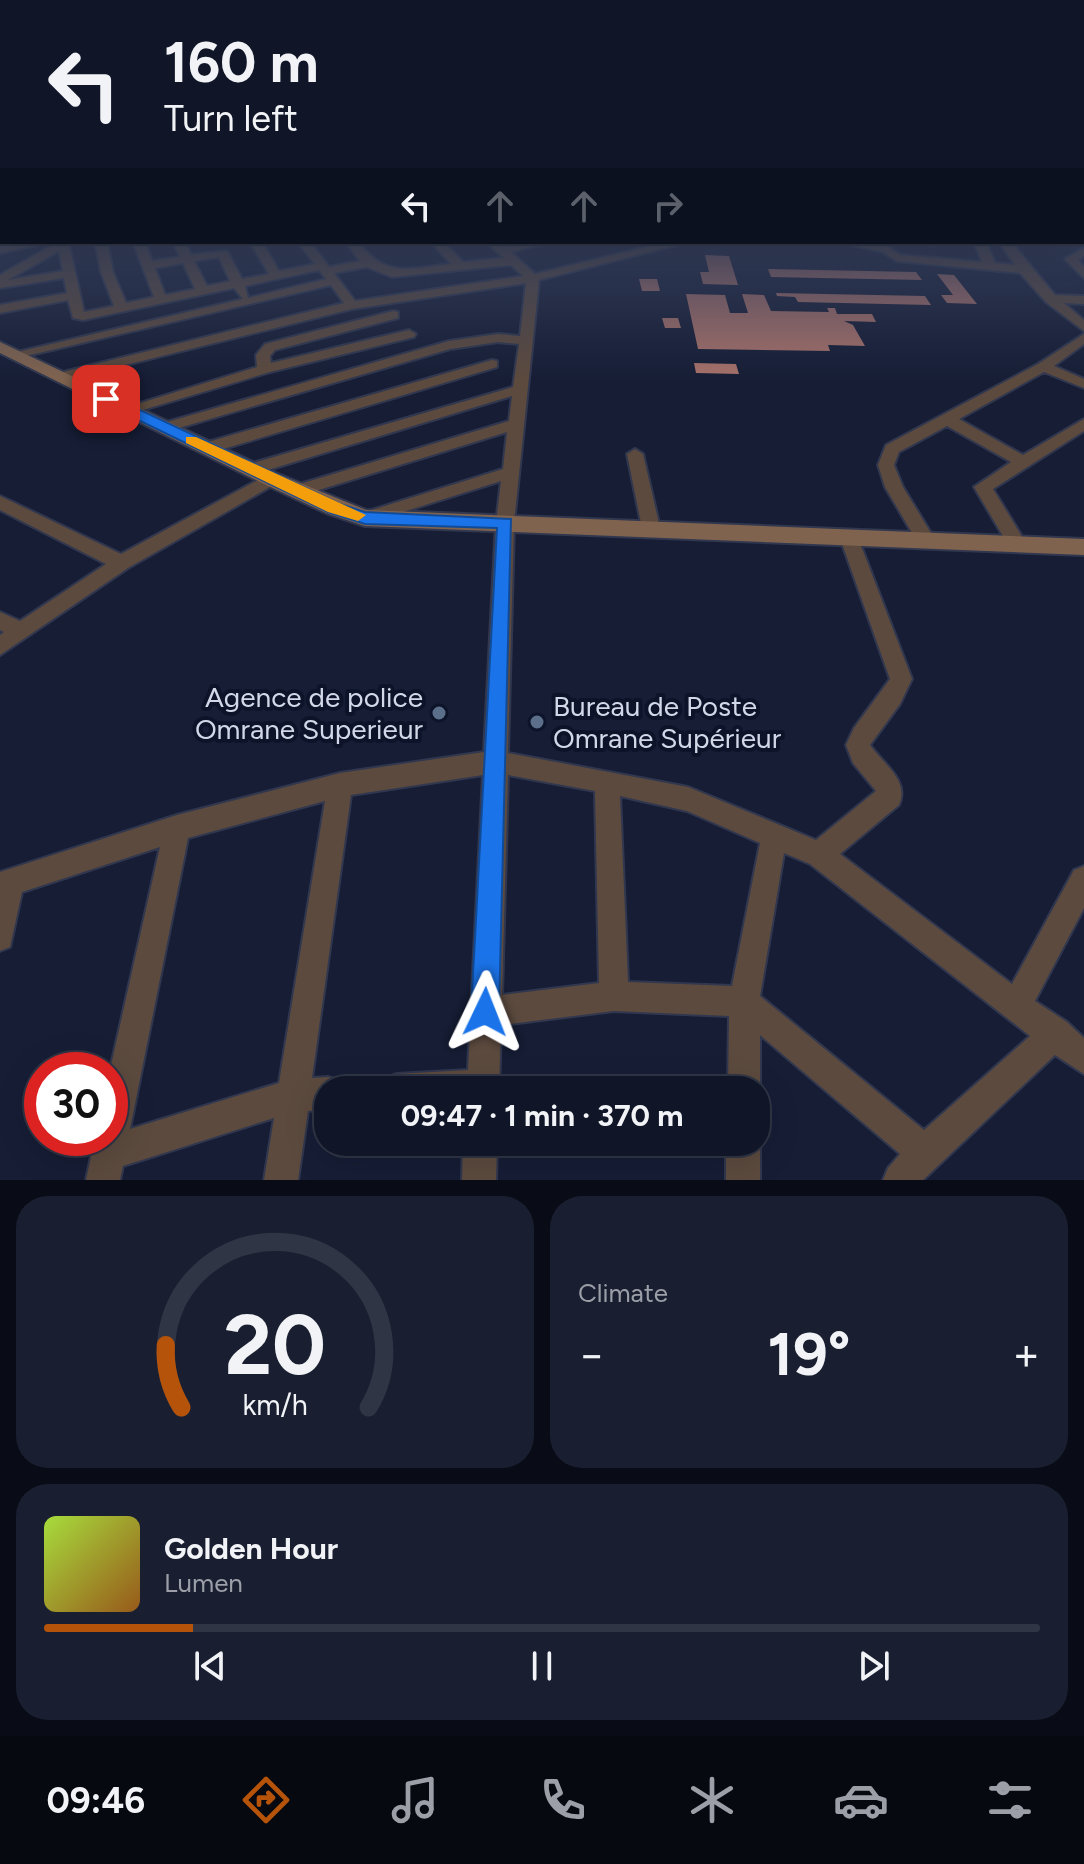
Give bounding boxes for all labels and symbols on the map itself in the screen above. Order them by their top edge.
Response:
pin [72,365,140,433]
place label: Agence de police Omrane Superieur [195,680,424,746]
place label: Bureau de Poste Omrane Supérieur [553,689,782,755]
marker: Agence de police Omrane Superieur [430,704,448,722]
marker: Bureau de Poste Omrane Supérieur [528,713,546,731]
position arrow [443,970,527,1054]
speed limit sign: 30 [24,1052,128,1156]

